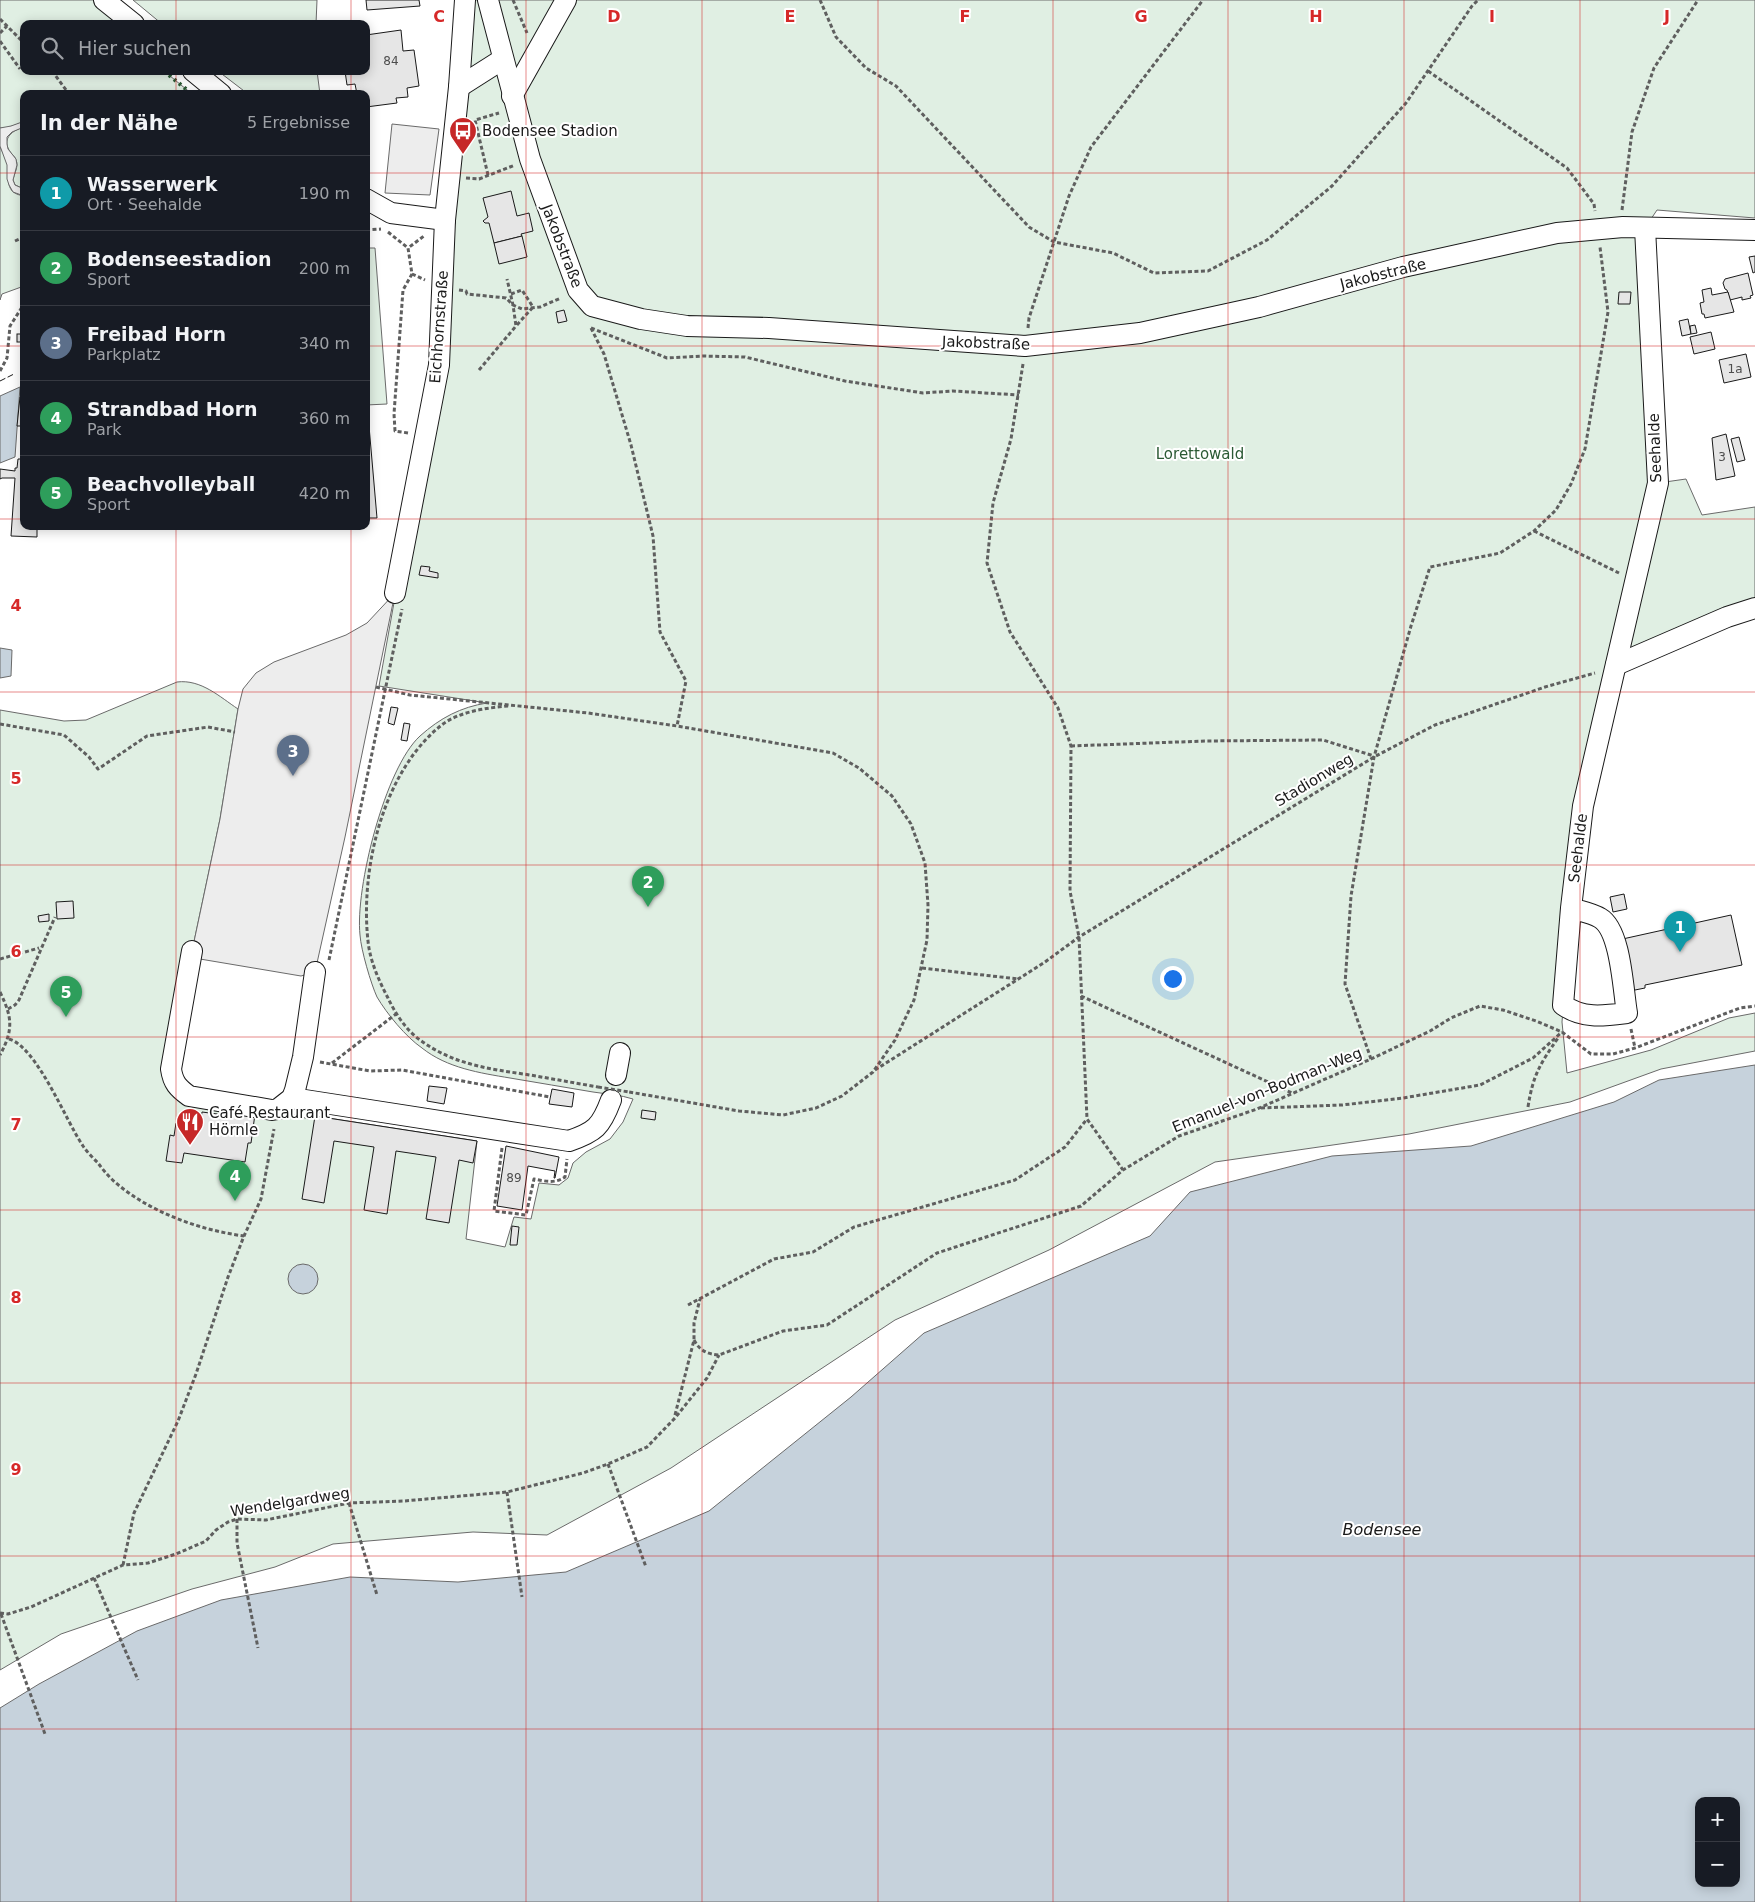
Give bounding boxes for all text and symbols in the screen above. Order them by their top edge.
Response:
text: C [433,7,445,26]
text: D [607,7,621,26]
text: E [785,7,795,26]
text: F [960,7,970,26]
text: G [1134,7,1148,26]
text: H [1309,7,1323,26]
text: I [1489,7,1495,26]
text: J [1663,7,1670,26]
search box [20,20,370,75]
icon: search [38,34,66,62]
text: Hier suchen [78,37,191,59]
house number: 84 [383,54,399,68]
text: In der Nähe [40,111,178,135]
text: 5 Ergebnisse [247,113,350,132]
bus stop icon: Bodensee Stadion [448,116,478,155]
place label: Bodensee Stadion [482,122,618,140]
text: Wasserwerk [87,173,217,195]
text: 1 [50,184,62,203]
text: 190 m [299,184,350,203]
text: Ort · Seehalde [87,195,202,214]
street label: Jakobstraße [537,201,586,290]
text: Bodenseestadion [87,248,272,270]
street label: Jakobstraße [1337,255,1428,294]
text: 2 [50,259,62,278]
text: 200 m [299,259,350,278]
text: Sport [87,270,130,289]
street label: Eichhornstraße [426,270,452,384]
text: Freibad Horn [87,323,226,345]
street label: Jakobstraße [941,332,1030,354]
text: 3 [50,334,62,353]
text: 340 m [299,334,350,353]
text: Parkplatz [87,345,161,364]
house number: 1a [1728,362,1743,376]
text: Strandbad Horn [87,398,258,420]
text: 4 [50,409,62,428]
text: 360 m [299,409,350,428]
street label: Seehalde [1645,413,1665,483]
text: Park [87,420,122,439]
park label: Lorettowald [1156,445,1244,463]
house number: 3 [1718,450,1726,464]
text: Beachvolleyball [87,473,255,495]
text: 5 [50,484,62,503]
text: 420 m [299,484,350,503]
text: Sport [87,495,130,514]
text: 4 [10,596,22,615]
pin: 3 [277,735,309,776]
street label: Stadionweg [1272,750,1356,810]
text: 5 [10,769,22,788]
street label: Seehalde [1565,812,1591,884]
pin: 2 [632,866,664,907]
pin: 1 [1664,911,1696,952]
text: 6 [10,942,22,961]
your location [1160,966,1186,992]
pin: 5 [50,976,82,1017]
street label: Emanuel-von-Bodman-Weg [1170,1044,1364,1136]
place label: Café Restaurant Hörnle [209,1104,330,1139]
restaurant icon: Café Restaurant Hörnle [175,1107,205,1146]
text: 7 [10,1115,22,1134]
pin: 4 [219,1160,251,1201]
house number: 89 [506,1171,522,1185]
text: 8 [10,1288,22,1307]
text: 9 [10,1460,22,1479]
street label: Wendelgardweg [229,1484,351,1520]
water label: Bodensee [1343,1520,1422,1539]
map controls [1695,1797,1740,1887]
button: + [1695,1797,1740,1842]
button: − [1695,1842,1740,1887]

